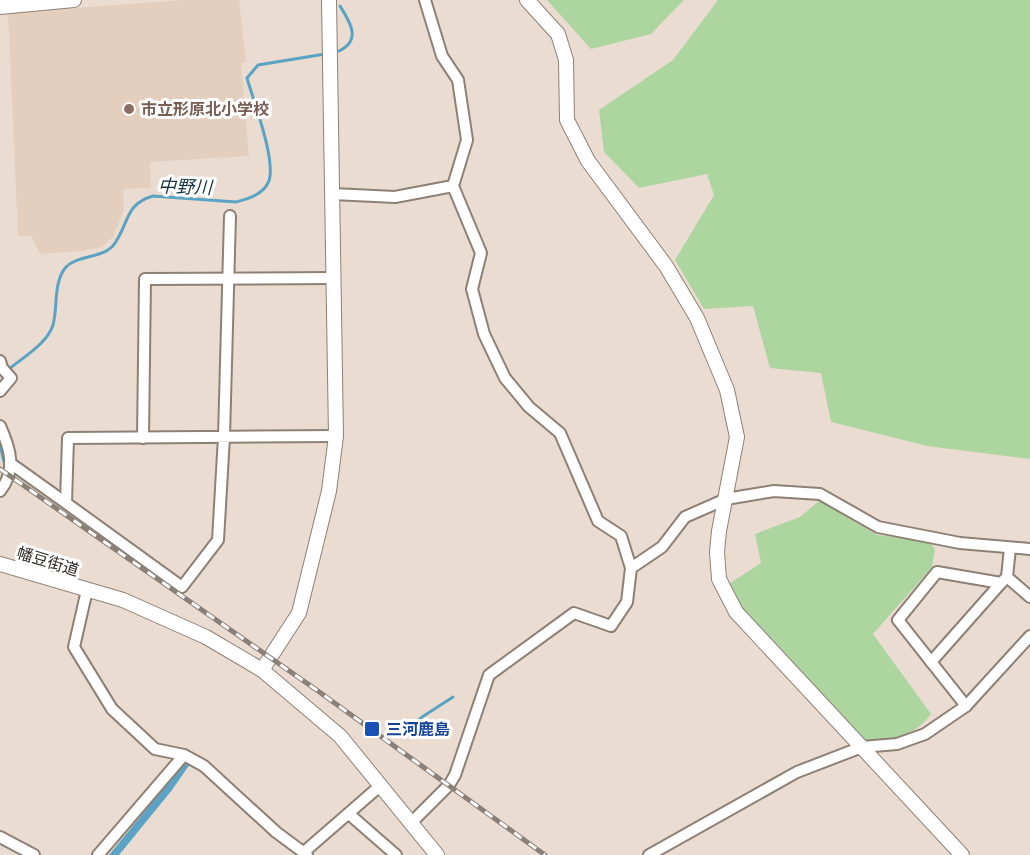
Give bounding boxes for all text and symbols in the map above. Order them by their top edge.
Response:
place label: 市立形原北小学校 [141,98,269,120]
marker: 市立形原北小学校 [122,102,136,116]
water label: 中野川 [158,173,214,199]
street label: 幡豆街道 [14,541,82,581]
place label: 三河鹿島 [386,718,450,740]
marker: 三河鹿島 [363,720,381,738]

